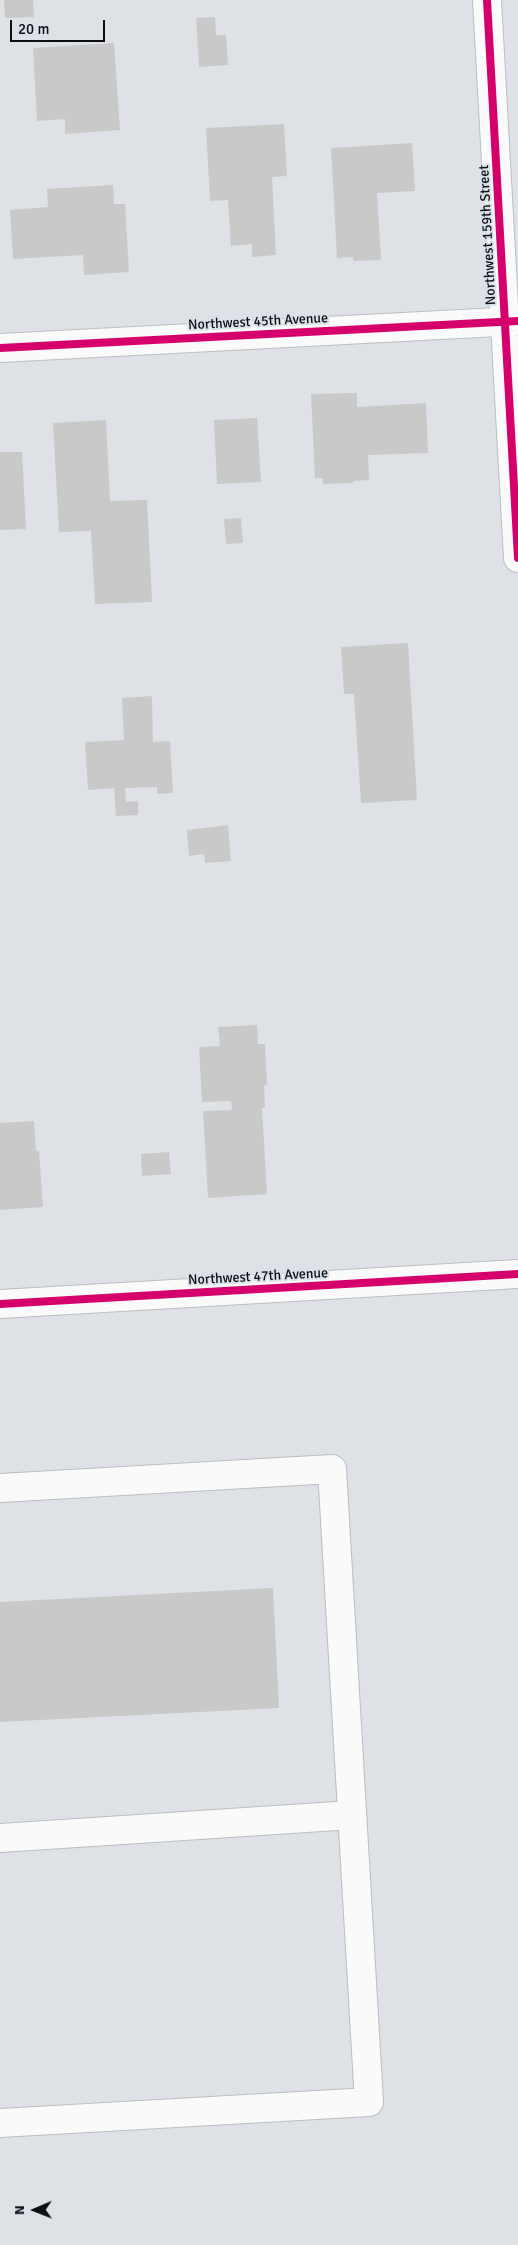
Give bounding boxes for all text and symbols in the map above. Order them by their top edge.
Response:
scale bar [12,10,108,42]
text: 20 m [18,20,49,38]
street label: Northwest 159th Street [476,164,500,306]
street label: Northwest 45th Avenue [188,310,328,334]
street label: Northwest 47th Avenue [188,1265,328,1289]
north arrow [10,2185,60,2235]
text: N [11,2205,28,2215]

